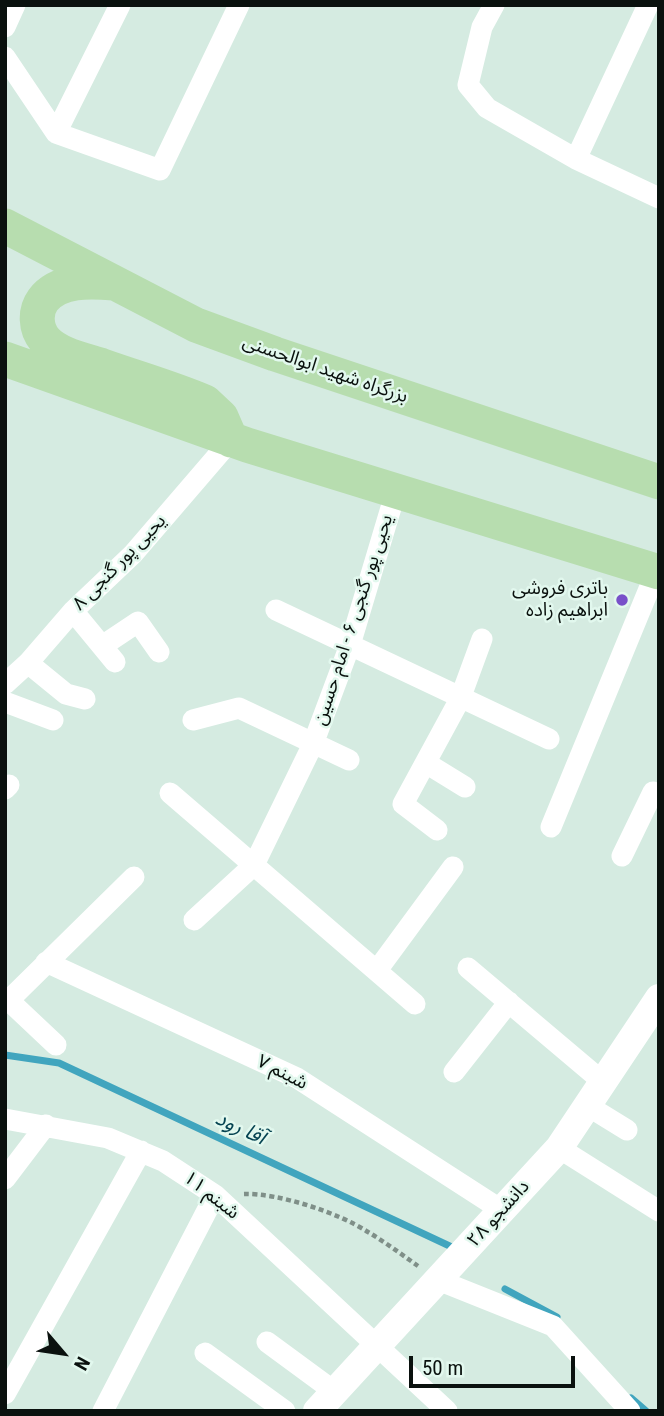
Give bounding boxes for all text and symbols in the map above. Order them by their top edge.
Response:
street label: بزرگراه شهید ابوالحسنی [239,331,411,409]
street label: یحیی پور گنجی ۸ [68,510,172,616]
street label: یحیی پور گنجی ۶ - امام حسین [309,512,399,728]
place label: باتری فروشی ابراهیم زاده [512,578,608,622]
marker: باتری فروشی ابراهیم زاده [614,592,630,608]
street label: شبنم ۷ [253,1051,311,1095]
water label: آقا رود [211,1107,269,1151]
street label: شبنم ۱۱ [178,1167,244,1225]
street label: دانشجو ۲۸ [463,1176,535,1252]
north arrow [28,1318,98,1388]
scale bar [412,1342,578,1386]
text: N [69,1353,95,1374]
text: 50 m [422,1356,463,1380]

